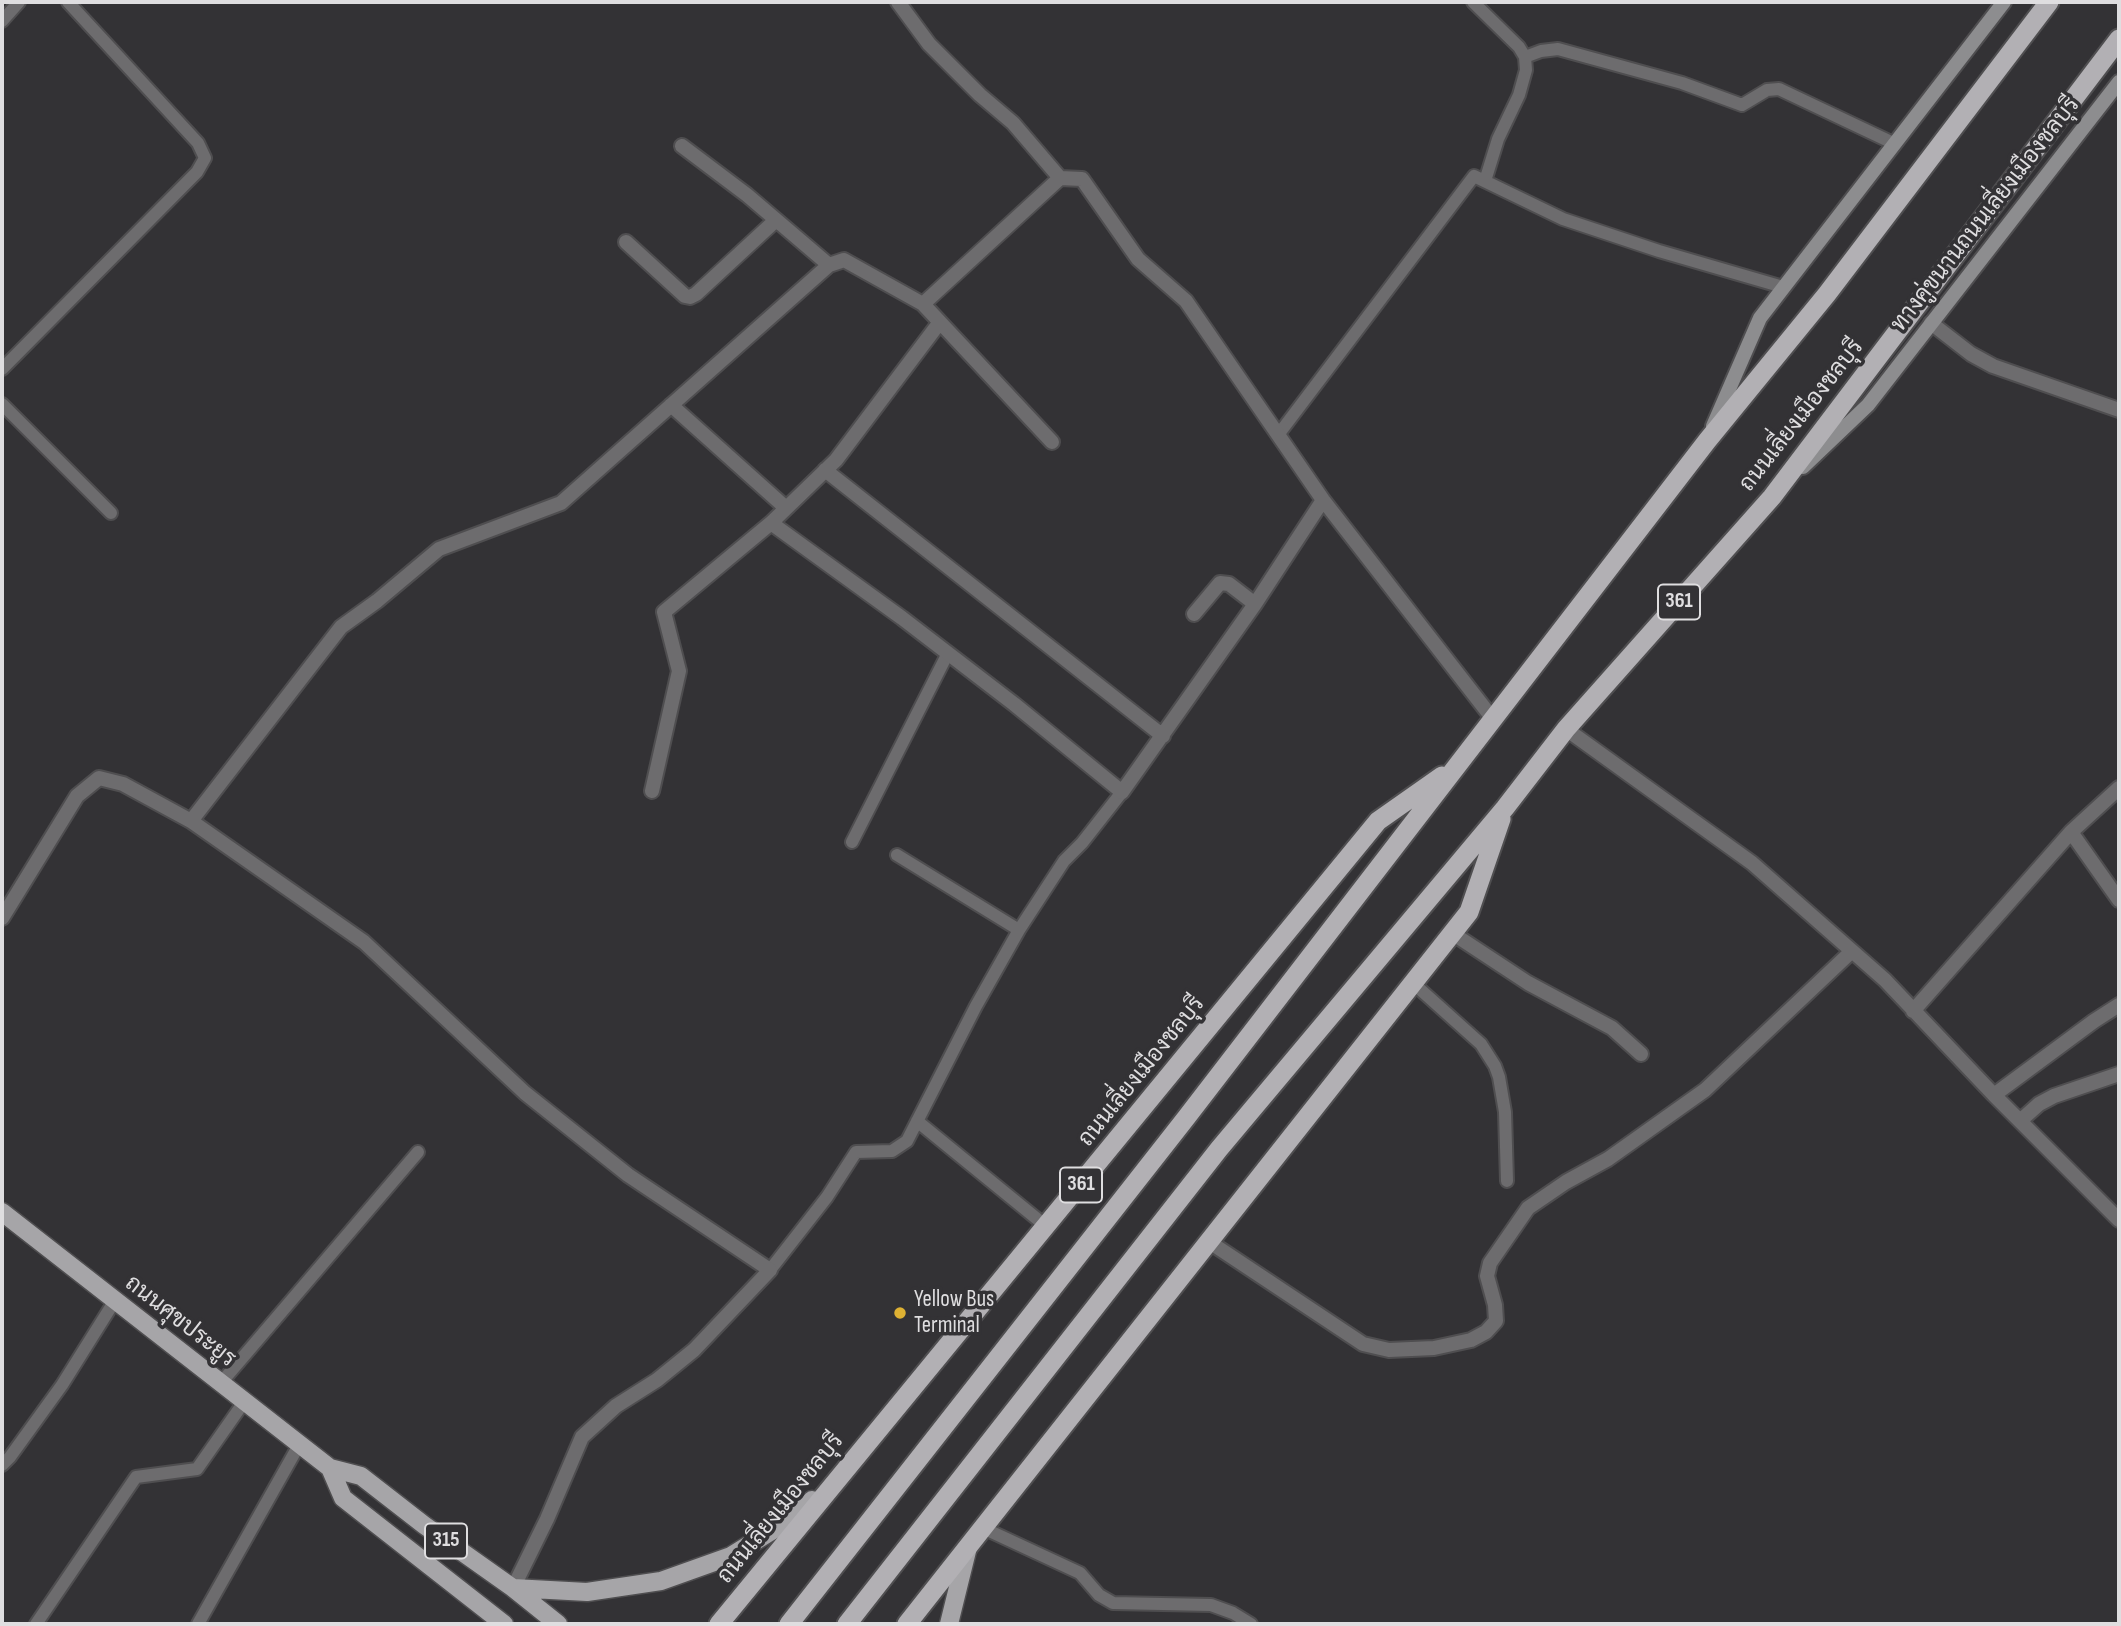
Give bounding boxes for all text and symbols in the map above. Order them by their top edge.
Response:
street label: ทางคู่ขนานถนนเลี่ยงเมืองชลบุรี [1886,92,2086,338]
street label: ถนนเลี่ยงเมืองชลบุรี [1734,335,1870,497]
road number: 361 [1658,584,1700,620]
street label: ถนนเลี่ยงเมืองชลบุรี [1073,991,1211,1153]
road number: 361 [1060,1168,1102,1202]
street label: ถนนศุขประยูร [119,1270,241,1374]
place label: Yellow Bus Terminal [914,1286,994,1340]
marker: Yellow Bus Terminal [892,1305,908,1321]
street label: ถนนเลี่ยงเมืองชลบุรี [712,1428,850,1590]
road number: 315 [425,1524,467,1558]

